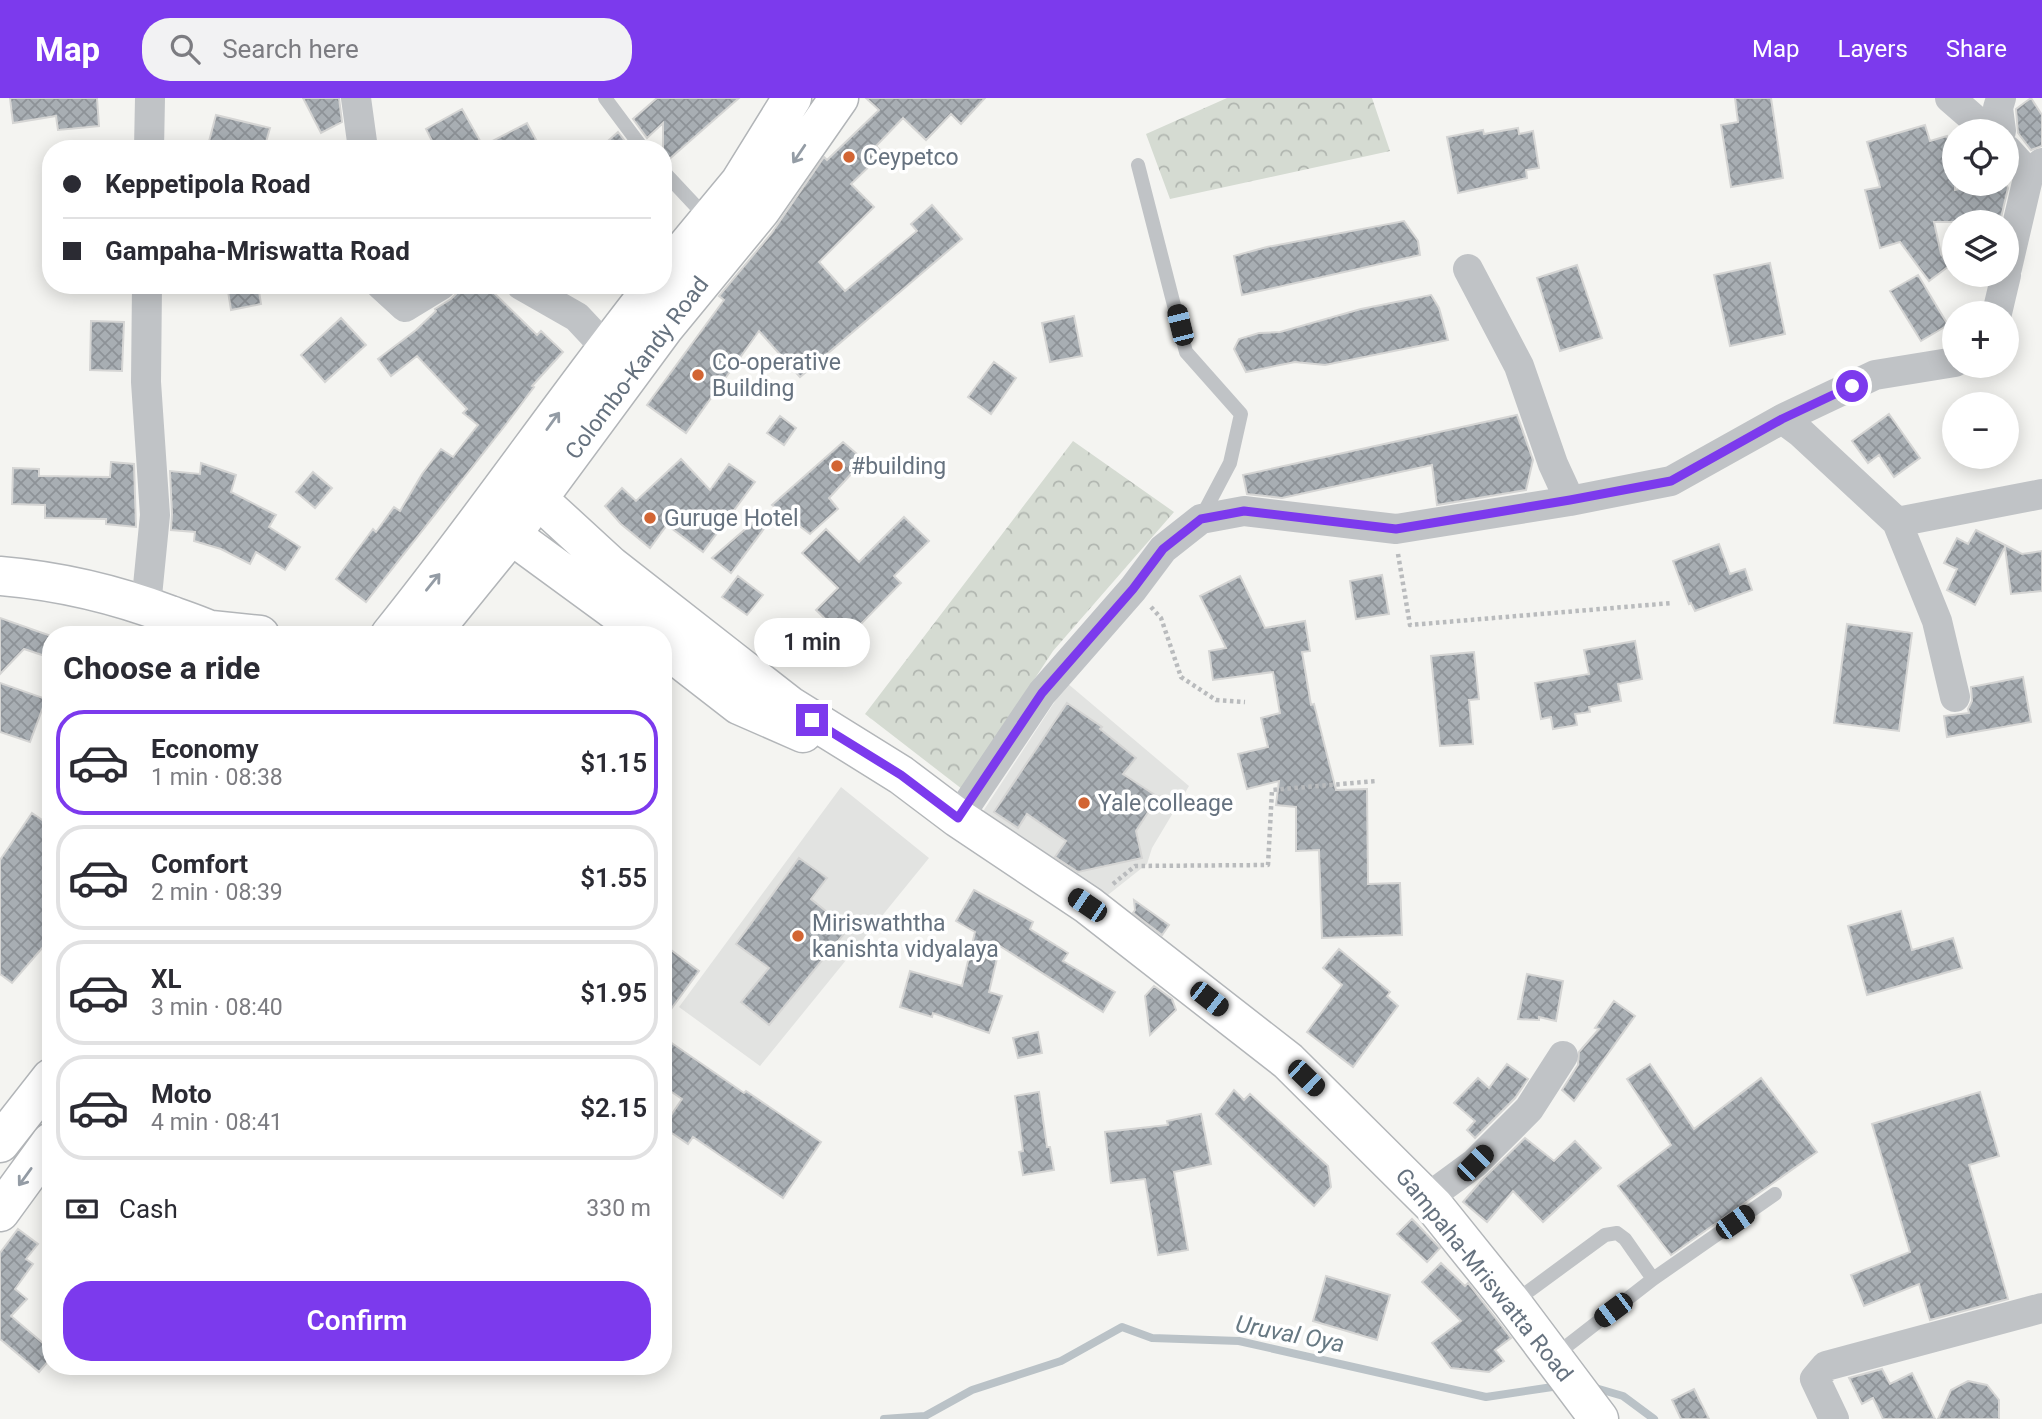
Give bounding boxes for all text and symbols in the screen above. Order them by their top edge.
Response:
search box [142,18,632,81]
text: Map [35,30,100,69]
icon: search [166,30,204,68]
text: Search here [222,34,359,64]
text: Map [1752,35,1800,63]
text: Layers [1838,35,1908,63]
text: Share [1946,35,2007,63]
map controls [1942,119,2019,469]
button: locate [1942,119,2019,196]
one-way arrow [792,143,806,163]
place label: Ceypetco [863,144,959,171]
marker: Ceypetco [841,149,857,165]
text: Keppetipola Road [105,169,311,199]
button: layers [1942,210,2019,287]
text: Gampaha-Mriswatta Road [105,236,410,266]
street label: Colombo-Kandy Road [560,271,714,465]
button: + [1942,301,2019,378]
car [1165,302,1196,348]
place label: Co-operative Building [712,349,841,402]
marker: Co-operative Building [690,367,706,383]
route start [1836,370,1868,402]
button: − [1942,392,2019,469]
one-way arrow [546,412,560,431]
place label: #building [851,453,946,480]
marker: #building [829,458,845,474]
place label: Guruge Hotel [664,505,798,532]
marker: Guruge Hotel [642,510,658,526]
one-way arrow [425,574,441,592]
callout: 1 min [754,618,870,668]
text: 1 min [783,629,841,656]
text: Choose a ride [63,649,260,687]
route end [796,704,828,736]
icon: car [67,731,130,794]
text: Economy [151,734,258,764]
text: $1.15 [580,748,647,778]
text: 1 min · 08:38 [151,764,283,791]
place label: Yale colleage [1098,790,1233,817]
marker: Yale colleage [1076,795,1092,811]
icon: car [67,846,130,909]
text: Comfort [151,849,248,879]
text: $1.55 [580,863,647,893]
text: 2 min · 08:39 [151,879,283,906]
car [1064,885,1111,925]
place label: Miriswaththa kanishta vidyalaya [812,910,999,963]
marker: Miriswaththa kanishta vidyalaya [790,928,806,944]
icon: car [67,961,130,1024]
text: XL [151,964,182,994]
text: $1.95 [580,978,647,1008]
car [1186,978,1233,1020]
text: 3 min · 08:40 [151,994,283,1021]
car [1284,1056,1329,1100]
icon: car [67,1076,130,1139]
text: Moto [151,1079,212,1109]
text: $2.15 [580,1093,647,1123]
text: 4 min · 08:41 [151,1109,283,1136]
car [1453,1141,1498,1185]
street label: Gampaha-Mriswatta Road [1390,1163,1578,1387]
one-way arrow [18,1167,33,1186]
icon: cash [63,1190,101,1228]
text: Cash [119,1194,178,1224]
text: 330 m [586,1195,651,1222]
car [1712,1201,1759,1243]
button: Confirm [63,1281,651,1361]
car [1590,1289,1637,1331]
water label: Uruval Oya [1233,1310,1347,1358]

